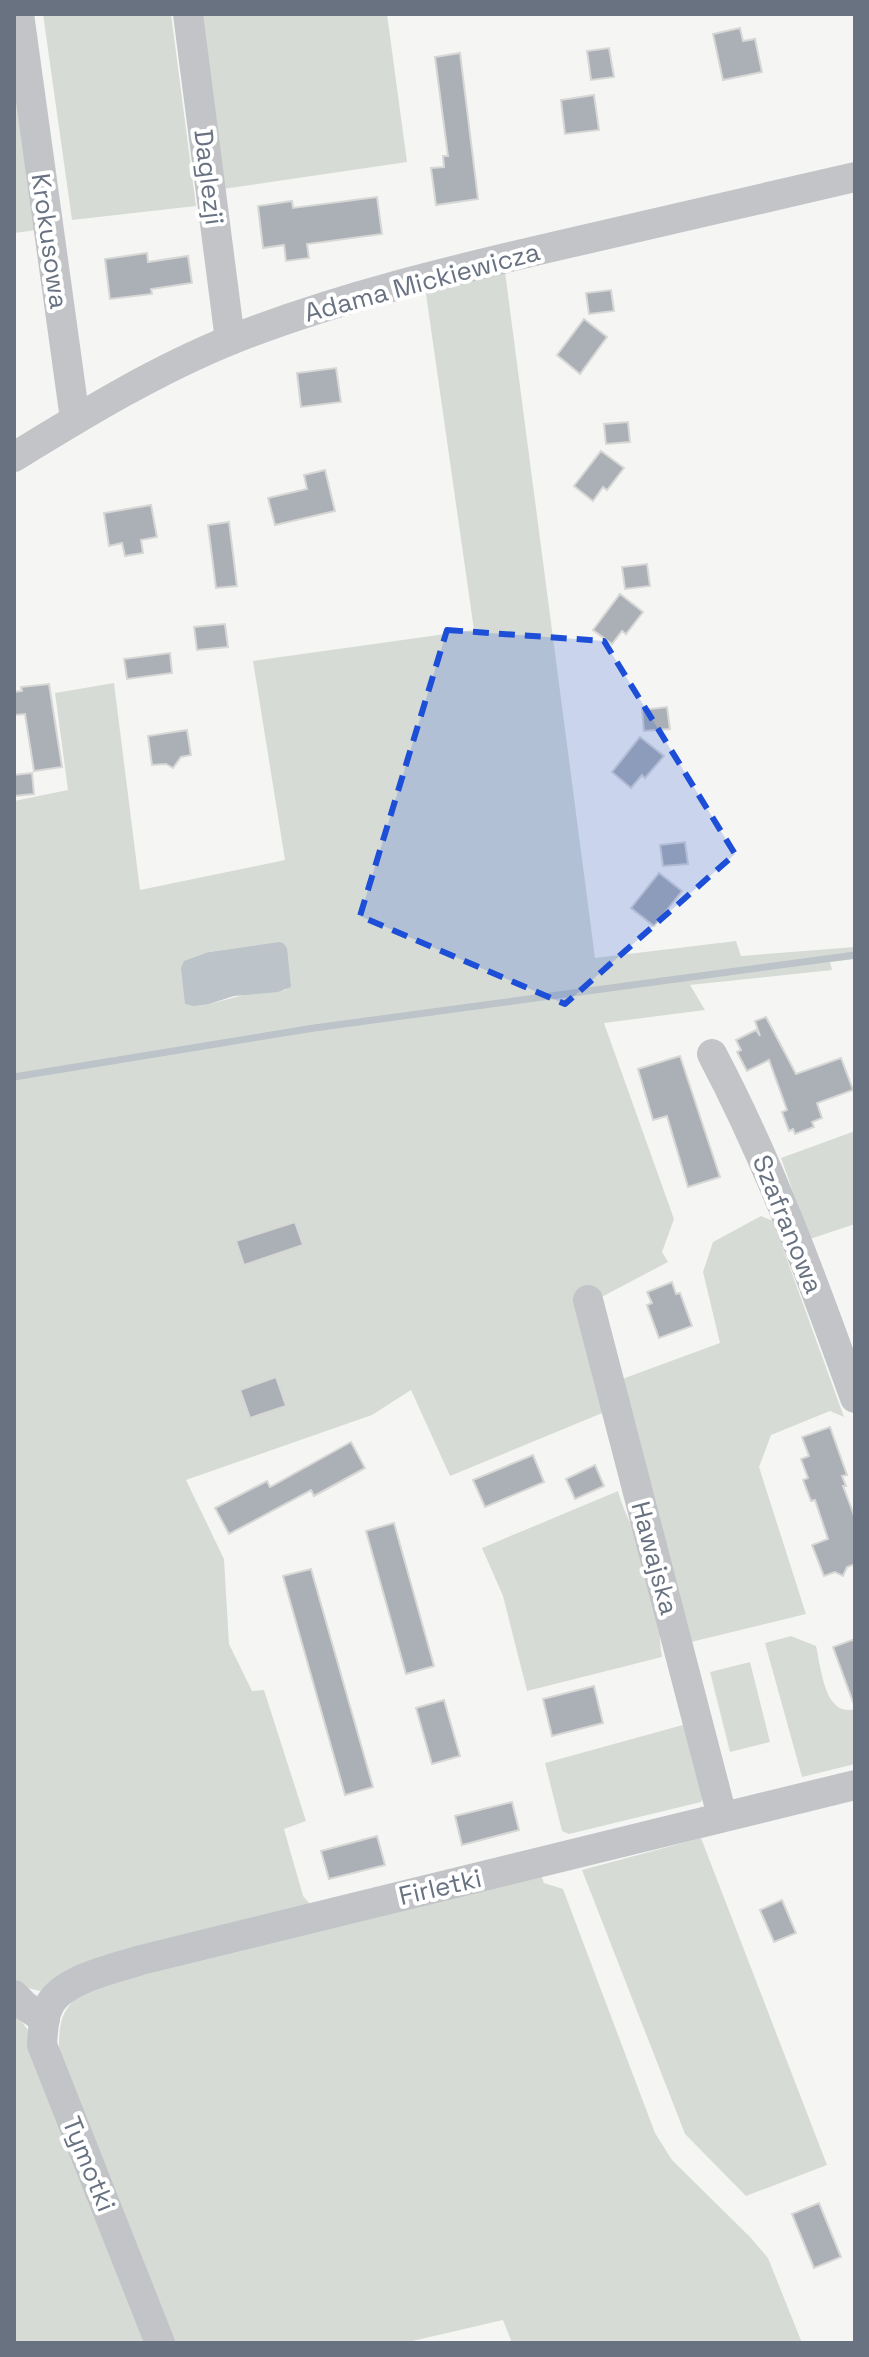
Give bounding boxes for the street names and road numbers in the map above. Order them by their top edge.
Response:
street label: Daglezji [186,127,232,227]
street label: Krokusowa [24,171,76,311]
street label: Adama Mickiewicza [300,234,544,330]
street label: Szafranowa [745,1150,831,1298]
street label: Hawajska [624,1498,686,1619]
street label: Firletki [395,1861,485,1913]
street label: Tymotki [55,2112,123,2216]

